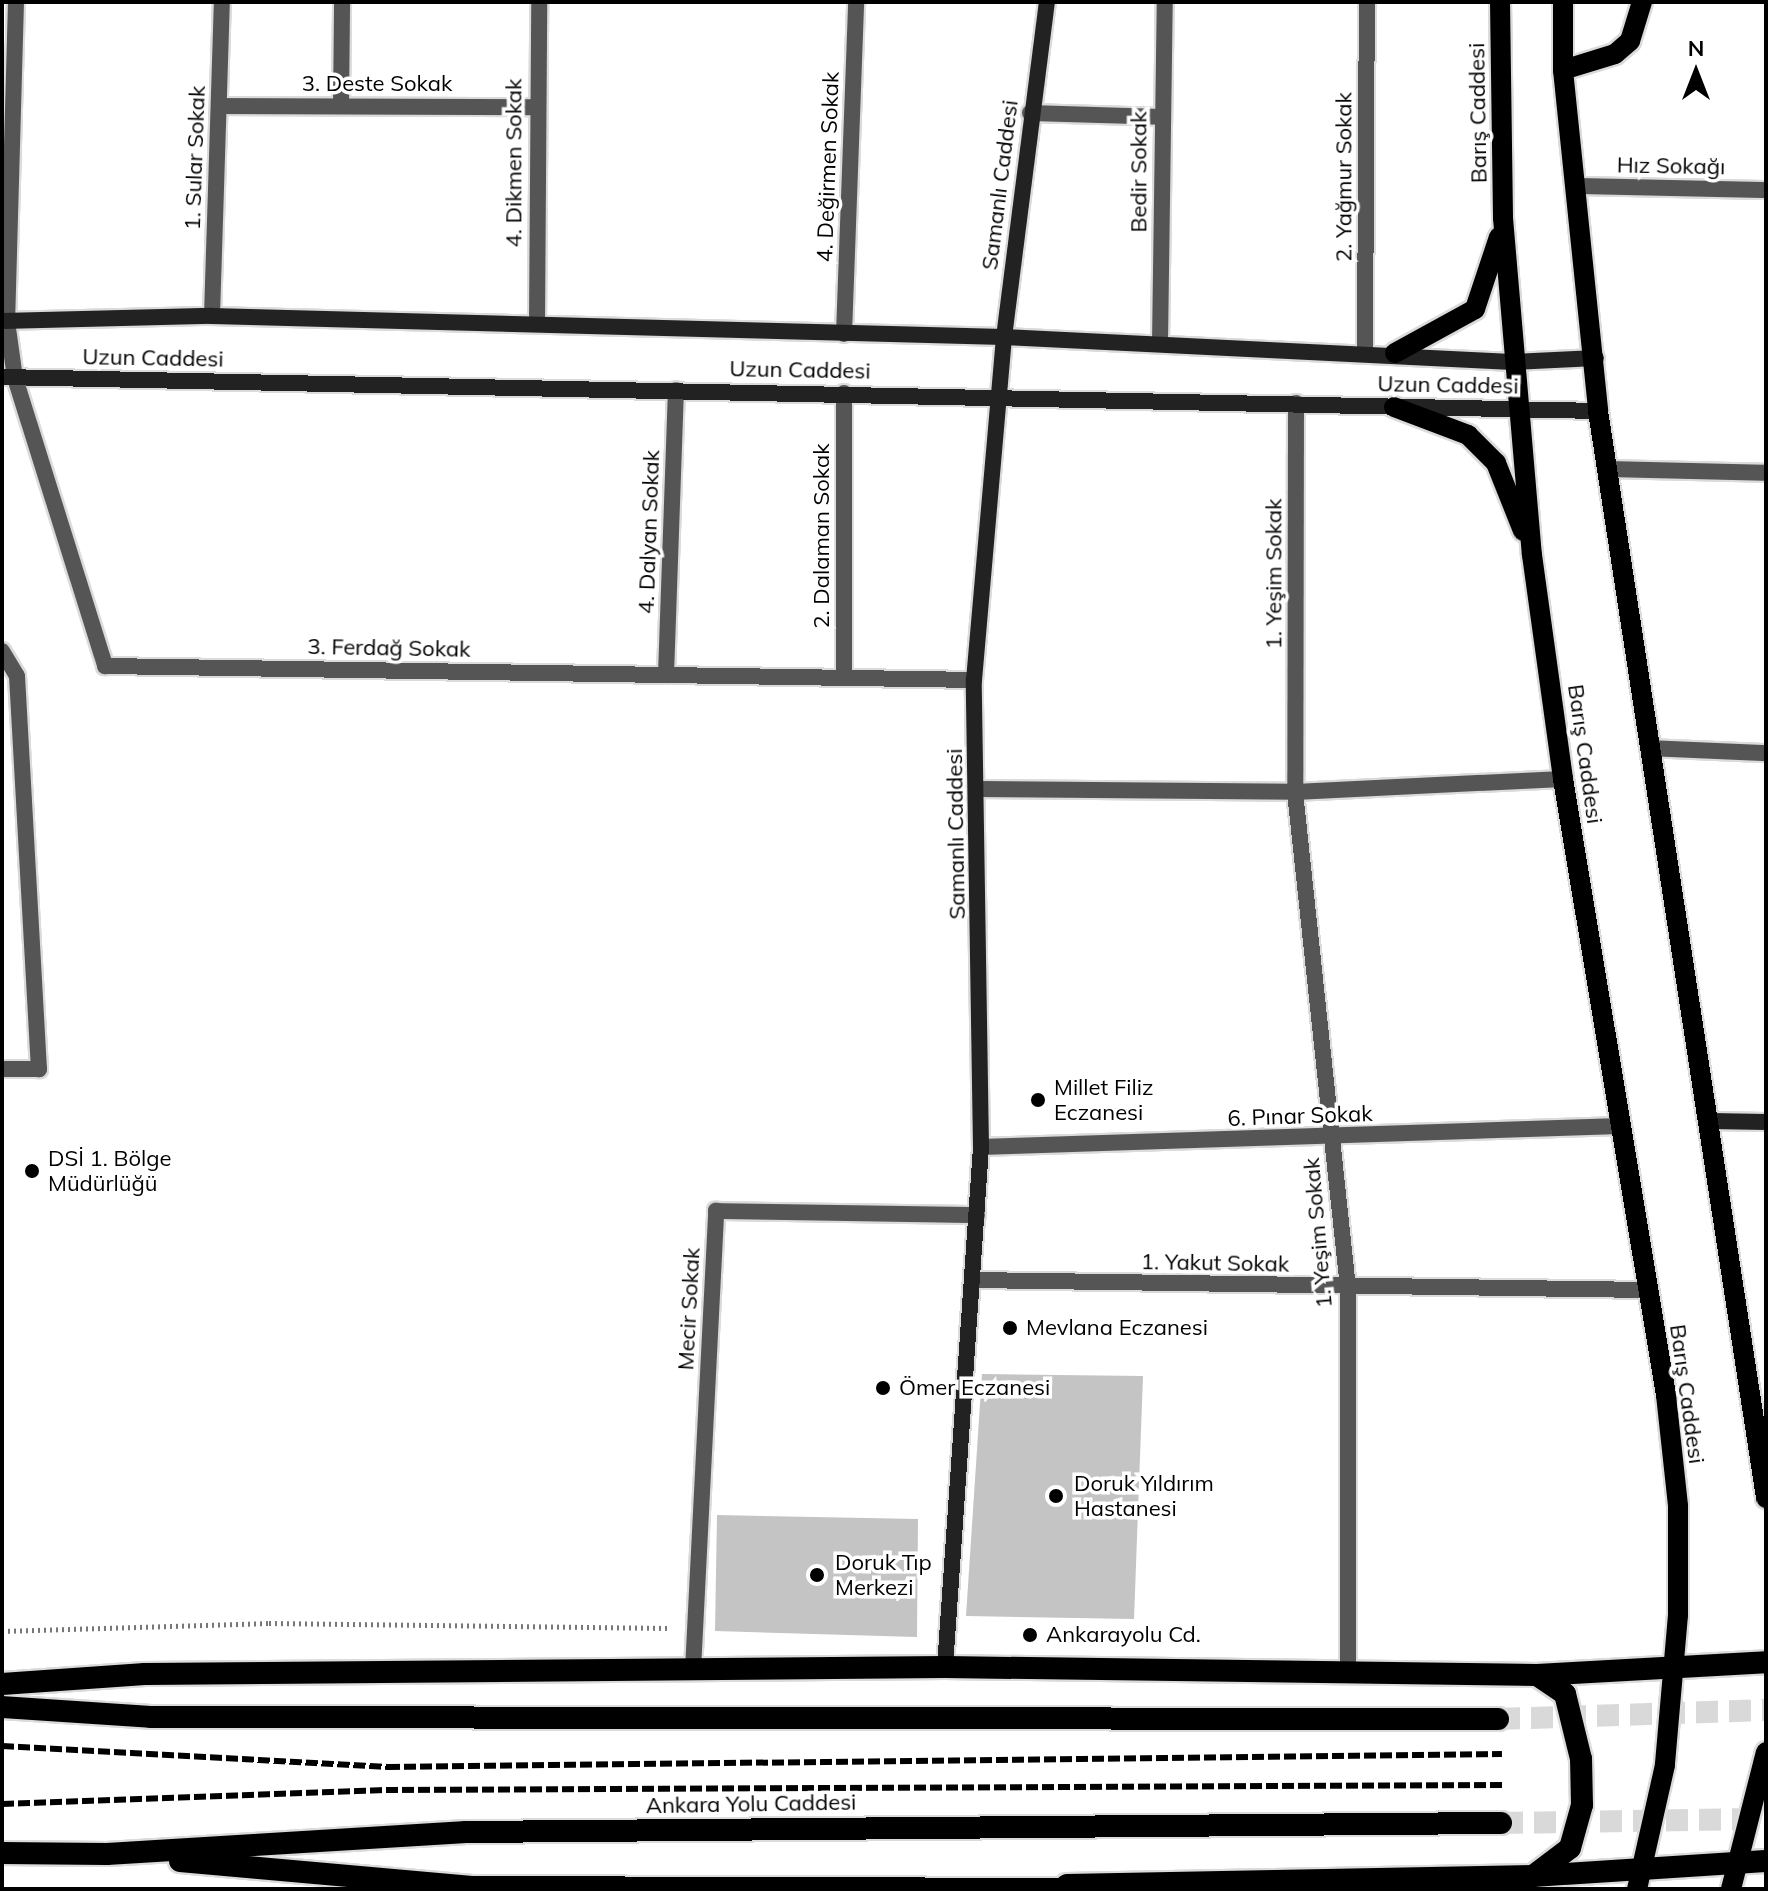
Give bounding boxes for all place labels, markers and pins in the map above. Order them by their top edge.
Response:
place label: Millet Filiz Eczanesi [1054,1074,1153,1126]
marker: Millet Filiz Eczanesi [1029,1091,1047,1109]
place label: DSİ 1. Bölge Müdürlüğü [48,1145,172,1196]
marker: DSİ 1. Bölge Müdürlüğü [23,1162,41,1180]
place label: Mevlana Eczanesi [1026,1315,1208,1341]
marker: Mevlana Eczanesi [1001,1319,1019,1337]
place label: Ömer Eczanesi [899,1375,1050,1401]
marker: Ömer Eczanesi [874,1379,892,1397]
place label: Doruk Yıldırım Hastanesi [1074,1470,1214,1522]
marker: Doruk Yıldırım Hastanesi [1045,1485,1067,1507]
place label: Doruk Tıp Merkezi [835,1549,932,1600]
marker: Doruk Tıp Merkezi [806,1564,828,1586]
place label: Ankarayolu Cd. [1046,1622,1201,1648]
marker: Ankarayolu Cd. [1021,1626,1039,1644]

